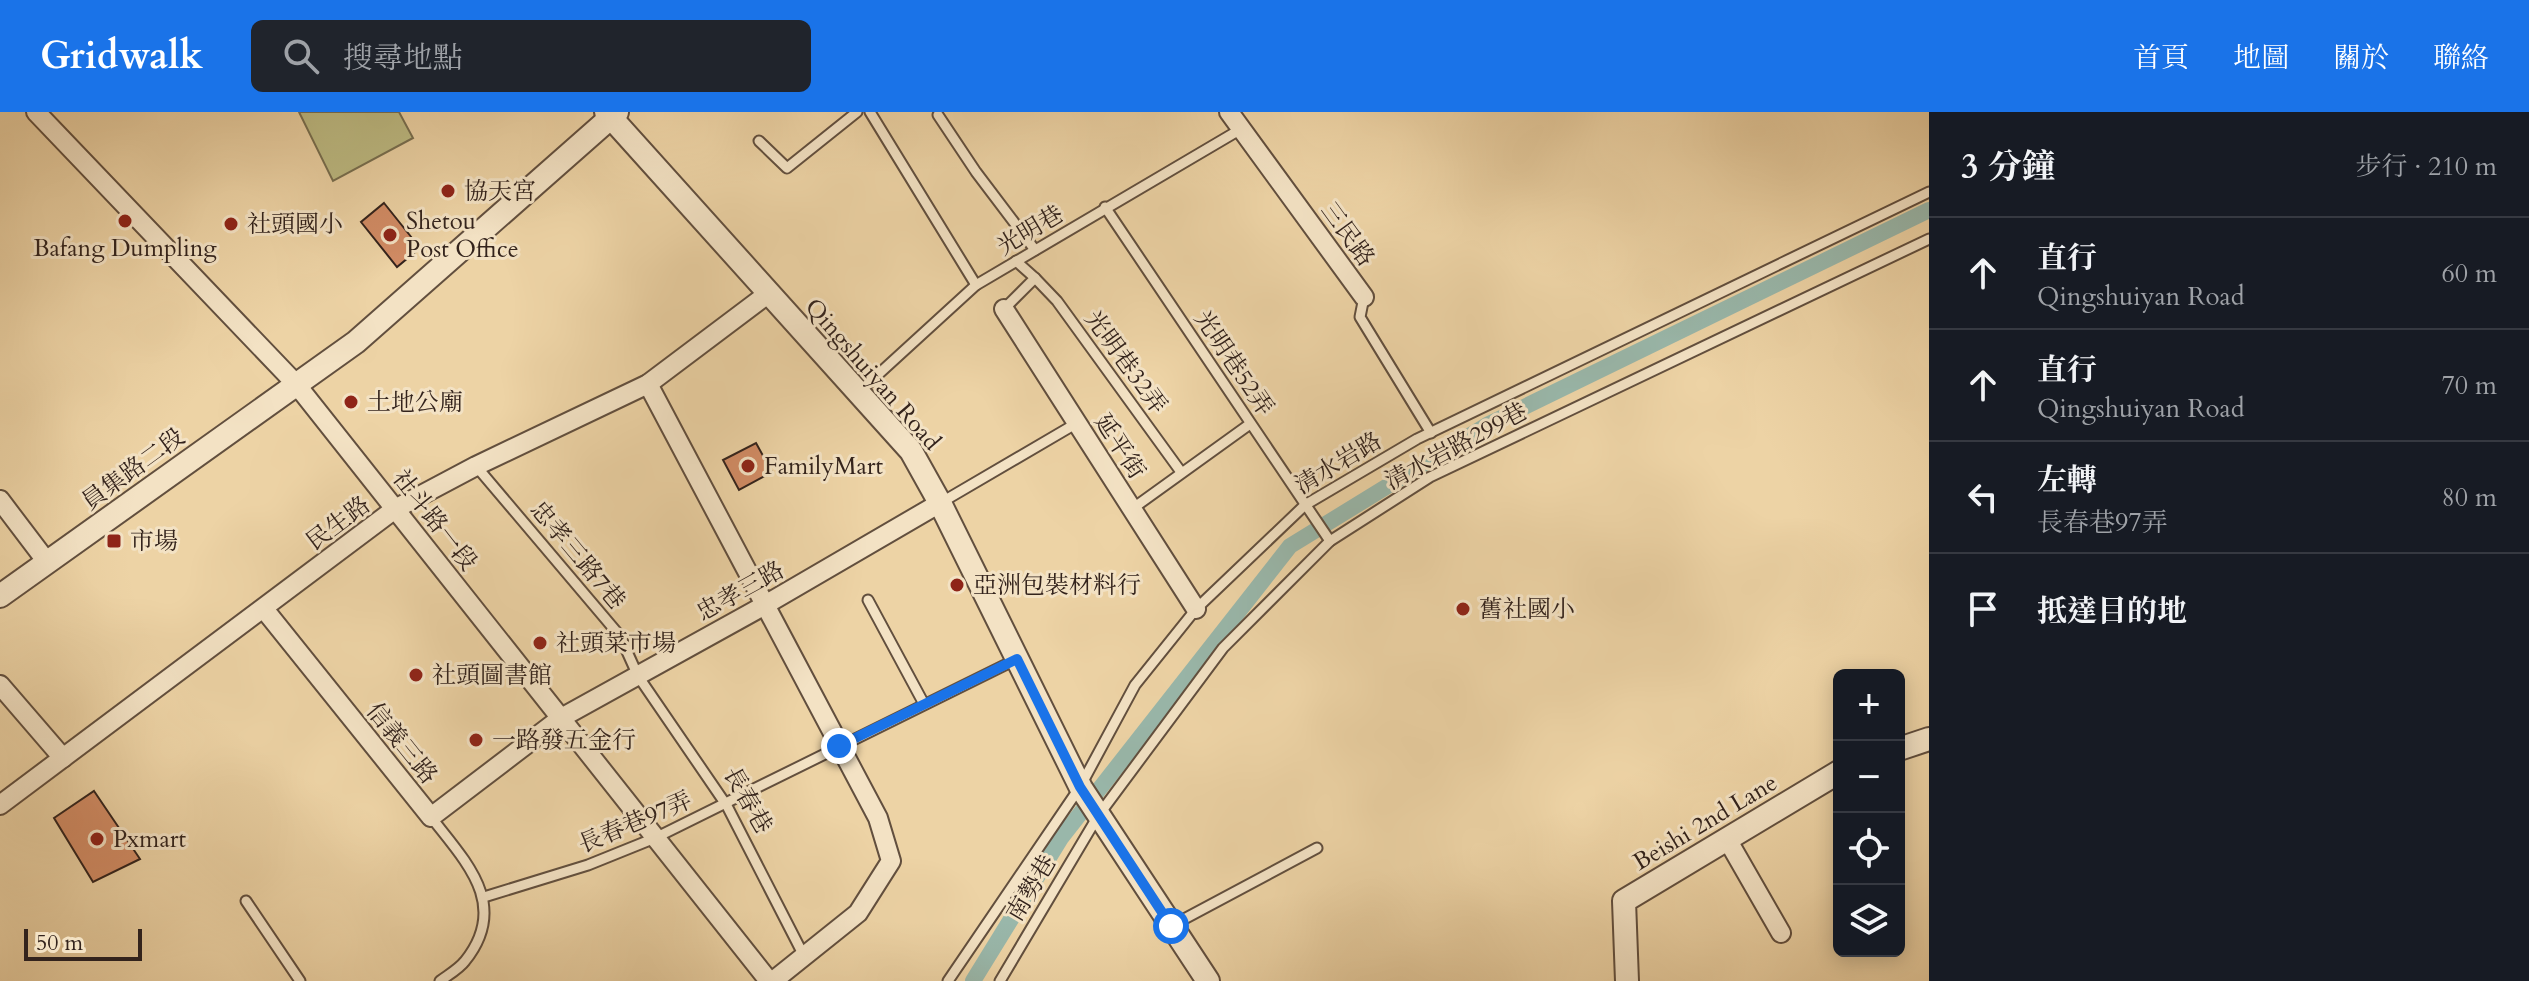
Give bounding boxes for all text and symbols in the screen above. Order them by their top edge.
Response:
search box [251,20,811,92]
text: Gridwalk [40,30,203,82]
icon: search [279,34,323,78]
text: 搜尋地點 [343,38,463,79]
text: 首頁 [2133,39,2189,77]
text: 地圖 [2233,39,2289,77]
text: 關於 [2333,39,2389,77]
text: 聯絡 [2433,39,2489,77]
text: 3 分鐘 [1961,144,2056,190]
text: 步行 · 210 m [2356,149,2497,184]
place label: 協天宮 [464,175,536,208]
marker: 協天宮 [439,182,457,200]
street label: 三民路 [1313,195,1382,273]
street label: 光明巷 [991,198,1070,263]
place label: Shetou Post Office [406,205,519,266]
place label: 社頭國小 [247,208,343,241]
marker: Bafang Dumpling [116,212,134,230]
marker: 社頭國小 [222,215,240,233]
marker: Shetou Post Office [381,226,399,244]
place label: Bafang Dumpling [33,232,217,265]
text: 直行 [2037,238,2097,279]
icon: ahead [1961,251,2005,295]
text: 60 m [2441,256,2497,291]
text: Qingshuiyan Road [2037,279,2245,314]
street label: Qingshuiyan Road [797,291,948,458]
street label: 光明巷32弄 [1077,304,1174,421]
street label: 光明巷52弄 [1186,304,1281,422]
text: 直行 [2037,350,2097,391]
icon: ahead [1961,363,2005,407]
text: 70 m [2441,368,2497,403]
place label: 土地公廟 [367,386,463,419]
text: Qingshuiyan Road [2037,391,2245,426]
marker: 土地公廟 [342,393,360,411]
street label: 清水岩路299巷 [1379,395,1533,498]
street label: 延平街 [1086,407,1153,485]
street label: 員集路二段 [75,421,192,518]
street label: 清水岩路 [1289,425,1388,502]
place label: FamilyMart [764,450,884,483]
marker: FamilyMart [739,457,757,475]
text: 左轉 [2037,460,2097,501]
street label: 社斗路一段 [385,463,485,578]
icon: left [1961,475,2005,519]
text: 80 m [2441,480,2497,515]
street label: 民生路 [300,489,377,558]
street label: 忠孝三路7巷 [522,494,633,617]
text: 長春巷97弄 [2037,505,2168,540]
place label: 市場 [130,525,178,558]
marker: 市場 [105,532,123,550]
street label: 忠孝三路 [690,554,790,629]
place label: 亞洲包裝材料行 [973,569,1141,602]
marker: 亞洲包裝材料行 [948,576,966,594]
icon: arrive [1961,587,2005,631]
text: 抵達目的地 [2037,591,2187,632]
place label: 舊社國小 [1479,593,1575,626]
marker: 舊社國小 [1454,600,1472,618]
place label: 社頭菜市場 [556,627,676,660]
marker: 社頭菜市場 [531,634,549,652]
place label: 社頭圖書館 [432,659,552,692]
marker: 社頭圖書館 [407,666,425,684]
map controls [1833,669,1905,957]
button: + [1833,669,1905,741]
street label: 信義三路 [359,696,445,791]
place label: 一路發五金行 [492,724,636,757]
route end [821,728,857,764]
marker: 一路發五金行 [467,731,485,749]
button: − [1833,741,1905,813]
street label: 長春巷 [715,761,780,840]
street label: Beishi 2nd Lane [1627,766,1784,879]
street label: 長春巷97弄 [573,784,697,861]
button: locate [1833,813,1905,885]
place label: Pxmart [113,823,187,856]
marker: Pxmart [88,830,106,848]
street label: 南勢巷 [999,849,1064,928]
button: layers [1833,885,1905,957]
route start [1153,908,1189,944]
scale bar [24,925,142,961]
text: 50 m [36,928,83,958]

